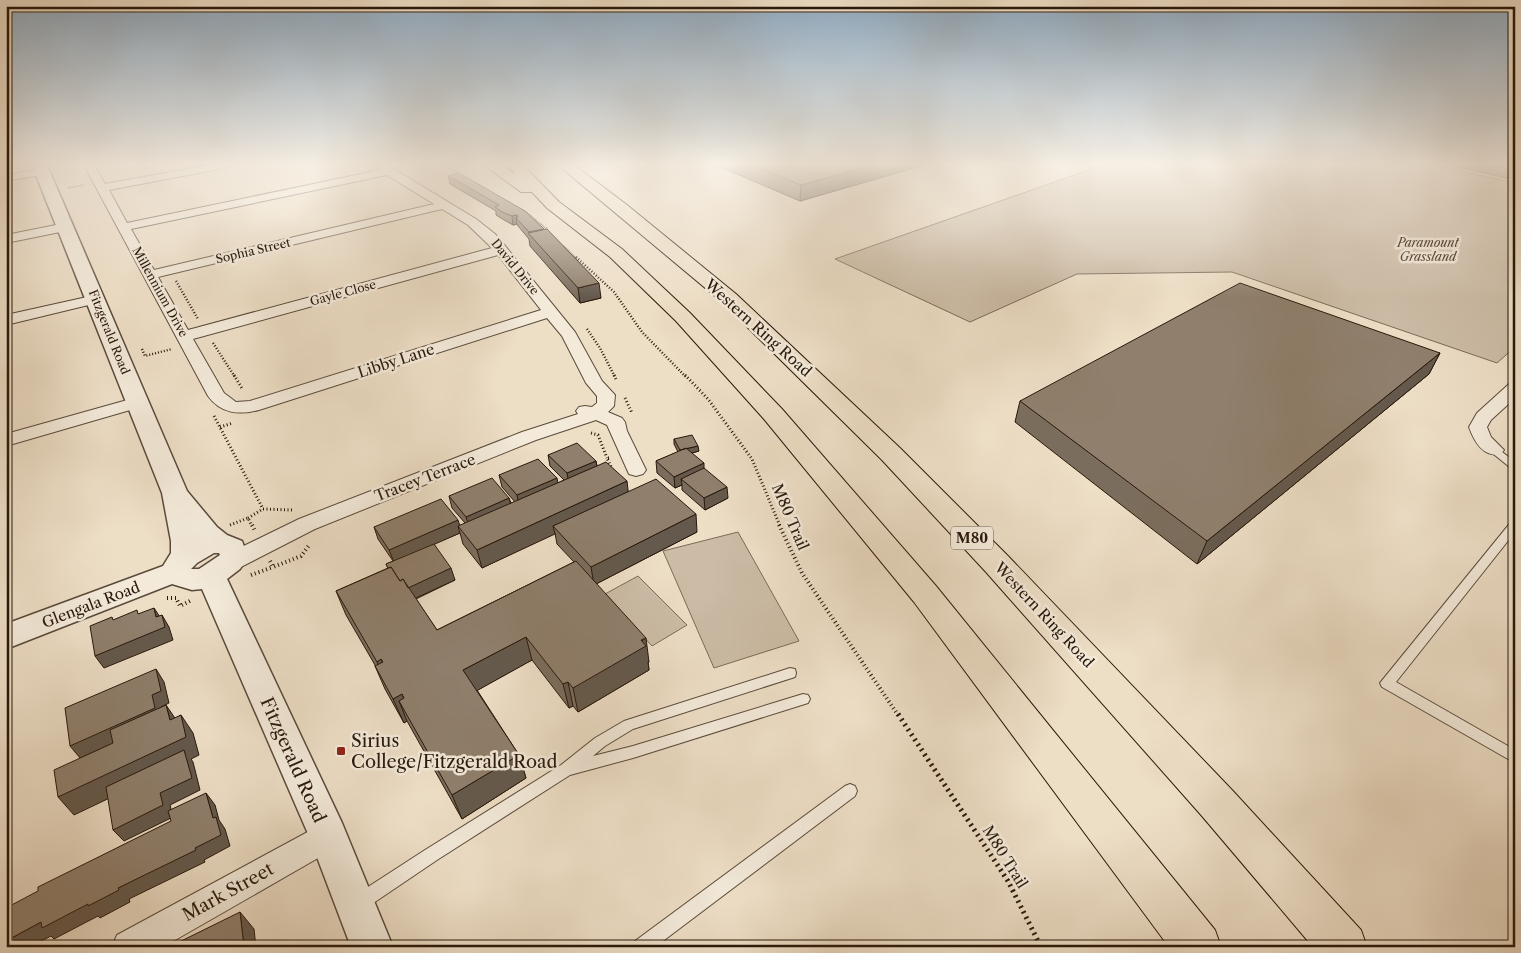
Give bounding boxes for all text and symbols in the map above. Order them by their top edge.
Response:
street label: Sophia Street [214,234,293,266]
park label: Paramount Grassland [1396,235,1459,264]
street label: David Drive [488,236,543,298]
street label: Millennium Drive [129,244,192,340]
street label: Western Ring Road [700,274,816,381]
street label: Gayle Close [308,276,378,309]
street label: Fitzgerald Road [86,287,134,377]
street label: Libby Lane [355,339,437,382]
street label: Tracey Terrace [372,450,478,506]
street label: M80 Trail [768,481,813,554]
road number: M80 [951,526,993,550]
street label: Western Ring Road [990,557,1098,671]
street label: Glengala Road [39,577,142,632]
street label: Fitzgerald Road [256,694,330,826]
place label: Sirius College/Fitzgerald Road [351,730,558,773]
marker: Sirius College/Fitzgerald Road [335,745,347,757]
street label: M80 Trail [979,822,1032,892]
street label: Mark Street [179,858,278,926]

